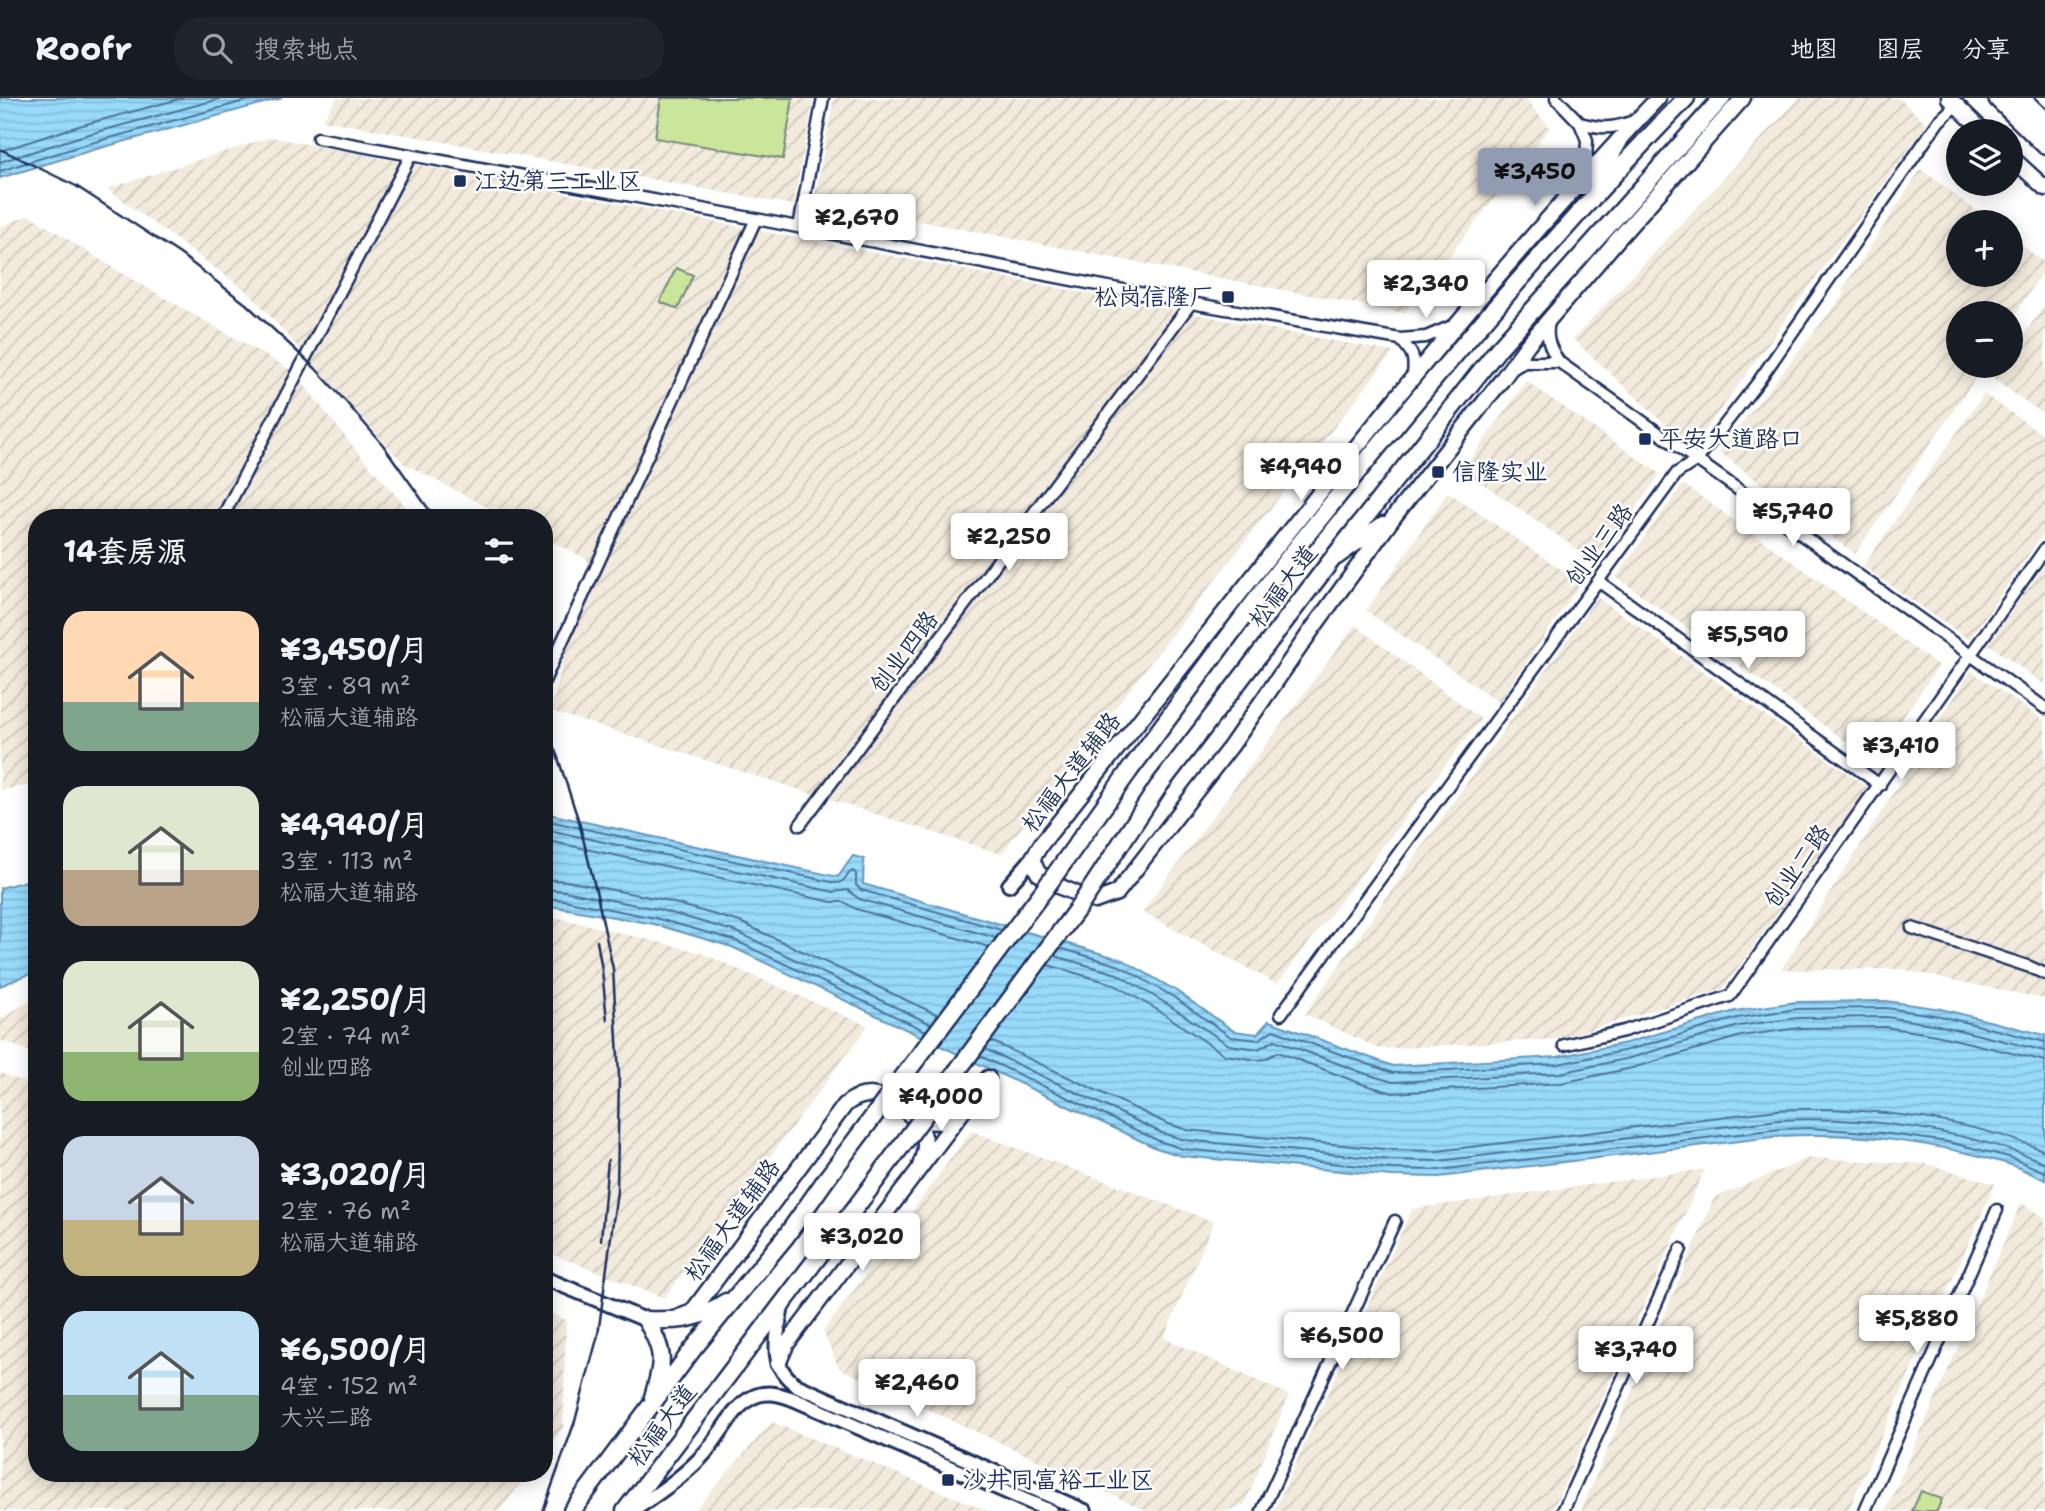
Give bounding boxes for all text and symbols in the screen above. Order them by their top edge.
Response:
search box [174,17,664,80]
text: Roofr [35,26,132,71]
icon: search [198,29,236,67]
text: 搜索地点 [254,31,358,66]
text: 地图 [1790,33,1838,65]
text: 图层 [1876,33,1924,65]
text: 分享 [1962,33,2010,65]
map controls [1946,119,2023,378]
button: layers [1946,119,2023,196]
pin: ¥3,450 [1478,148,1592,208]
text: ¥3,450 [1494,156,1576,186]
place label: 江边第三工业区 [474,165,642,197]
marker: 江边第三工业区 [452,173,468,189]
pin: ¥2,670 [800,194,914,254]
text: ¥2,670 [815,202,899,232]
button: + [1946,210,2023,287]
pin: ¥2,340 [1369,260,1483,320]
text: ¥2,340 [1383,268,1469,298]
place label: 松岗信隆厂 [1094,281,1214,313]
marker: 松岗信隆厂 [1220,289,1236,305]
button: − [1946,301,2023,378]
place label: 平安大道路口 [1659,423,1803,455]
marker: 平安大道路口 [1637,431,1653,447]
pin: ¥4,940 [1244,444,1358,503]
text: ¥4,940 [1260,451,1342,481]
place label: 信隆实业 [1452,456,1548,488]
marker: 信隆实业 [1430,464,1446,480]
pin: ¥5,740 [1736,489,1850,548]
text: ¥5,740 [1752,496,1834,526]
street label: 创业三路 [1558,497,1640,593]
pin: ¥2,250 [952,514,1066,573]
text: ¥2,250 [967,521,1051,551]
text: 14套房源 [63,531,187,572]
icon: filters [480,532,518,570]
street label: 松福大道 [1241,538,1325,634]
street label: 创业四路 [862,604,946,700]
pin: ¥5,590 [1691,612,1805,671]
text: ¥5,590 [1707,619,1789,649]
text: ¥3,450/月 [280,629,429,670]
icon: home [119,639,203,723]
text: 3室 · 89 m² [280,671,411,701]
text: 松福大道辅路 [280,702,418,732]
street label: 松福大道辅路 [1014,705,1128,839]
pin: ¥3,410 [1844,722,1958,782]
text: ¥3,410 [1863,730,1940,760]
text: ¥4,940/月 [280,804,429,845]
icon: home [119,814,203,898]
street label: 创业二路 [1756,818,1838,914]
text: 3室 · 113 m² [280,846,413,876]
text: 松福大道辅路 [280,877,418,907]
text: ¥2,250/月 [280,979,431,1020]
icon: home [119,989,203,1073]
text: 2室 · 74 m² [280,1021,411,1051]
text: 创业四路 [280,1052,372,1082]
pin: ¥4,000 [884,1074,998,1133]
text: ¥4,000 [899,1081,983,1111]
street label: 松福大道辅路 [677,1152,787,1288]
text: ¥3,020/月 [280,1154,431,1195]
icon: home [119,1164,203,1248]
text: 2室 · 76 m² [280,1196,411,1226]
pin: ¥3,020 [805,1214,919,1273]
text: ¥3,020 [820,1221,904,1251]
text: 松福大道辅路 [280,1227,418,1257]
pin: ¥5,880 [1860,1296,1974,1355]
text: ¥5,880 [1875,1303,1959,1333]
pin: ¥6,500 [1285,1312,1399,1372]
text: ¥6,500 [1300,1320,1384,1350]
pin: ¥3,740 [1579,1326,1693,1386]
text: ¥6,500/月 [280,1329,431,1370]
text: ¥3,740 [1594,1334,1678,1364]
icon: home [119,1339,203,1423]
pin: ¥2,460 [860,1360,974,1419]
text: ¥2,460 [874,1367,960,1397]
text: 4室 · 152 m² [280,1371,418,1401]
street label: 松福大道 [620,1377,704,1473]
text: 大兴二路 [280,1402,372,1432]
place label: 沙井同富裕工业区 [962,1464,1154,1496]
marker: 沙井同富裕工业区 [940,1472,956,1488]

